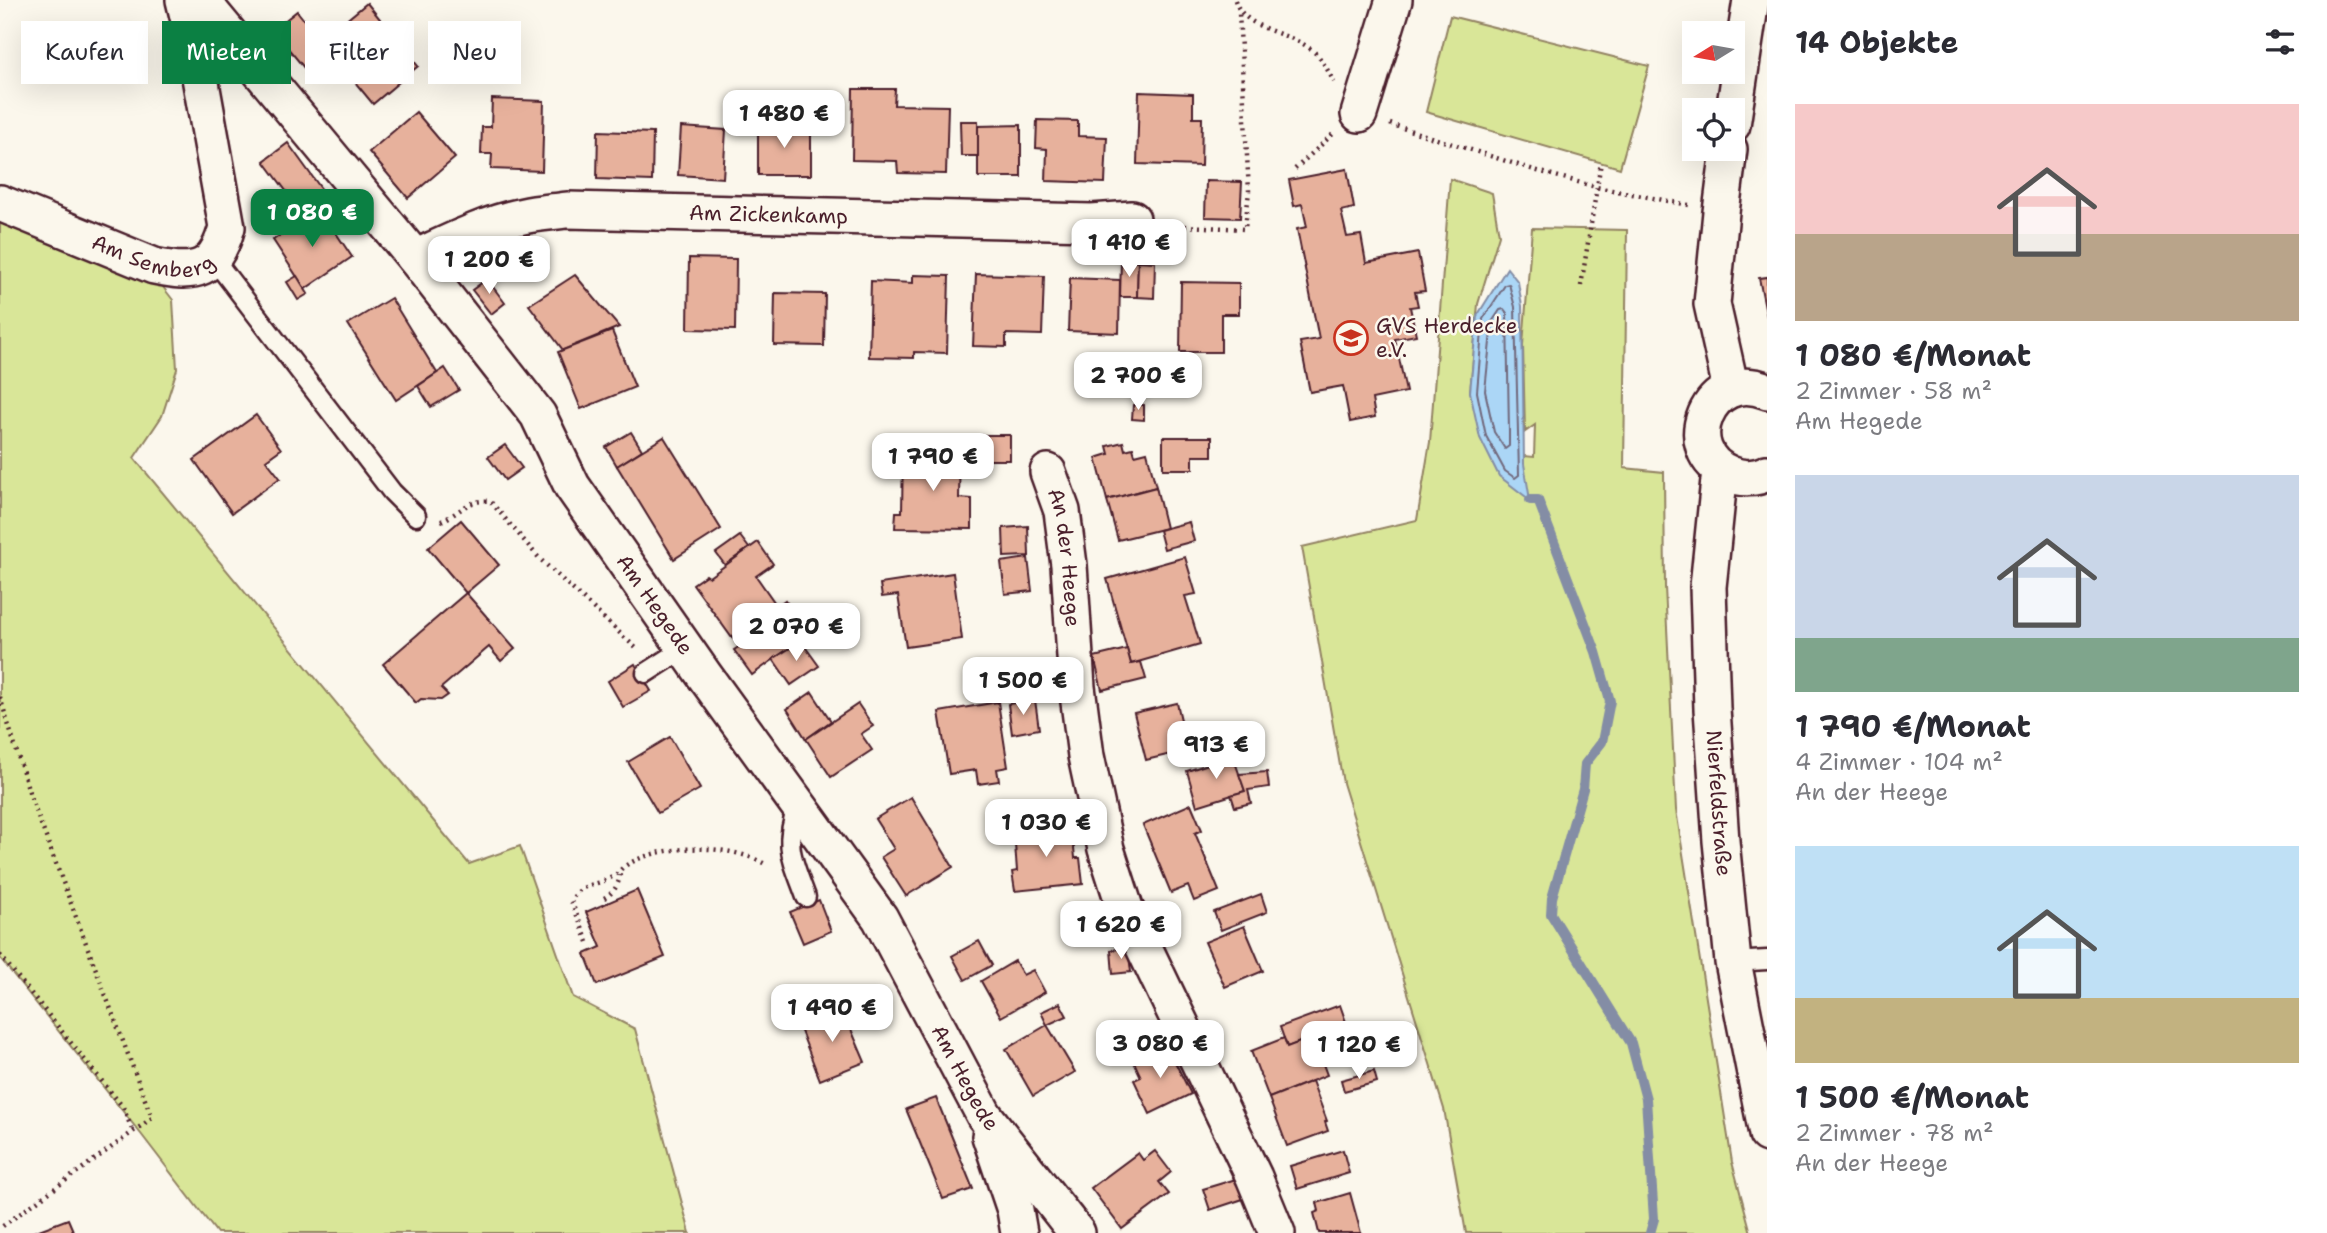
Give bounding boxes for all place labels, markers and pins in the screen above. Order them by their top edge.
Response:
pin: 1 480 € [719,90,849,150]
pin: 1 080 € [247,190,377,249]
pin: 1 410 € [1064,219,1194,279]
pin: 1 200 € [424,236,554,296]
place label: GVS Herdecke e.V. [1376,312,1518,364]
school or university icon: GVS Herdecke e.V. [1332,319,1370,357]
pin: 2 700 € [1073,352,1203,412]
pin: 1 790 € [868,434,998,493]
pin: 2 070 € [731,604,861,663]
pin: 1 500 € [958,658,1088,717]
pin: 913 € [1167,722,1265,781]
pin: 1 030 € [981,800,1111,859]
pin: 1 620 € [1056,902,1186,961]
pin: 1 490 € [767,984,897,1044]
pin: 3 080 € [1095,1020,1225,1080]
pin: 1 120 € [1294,1021,1424,1081]

